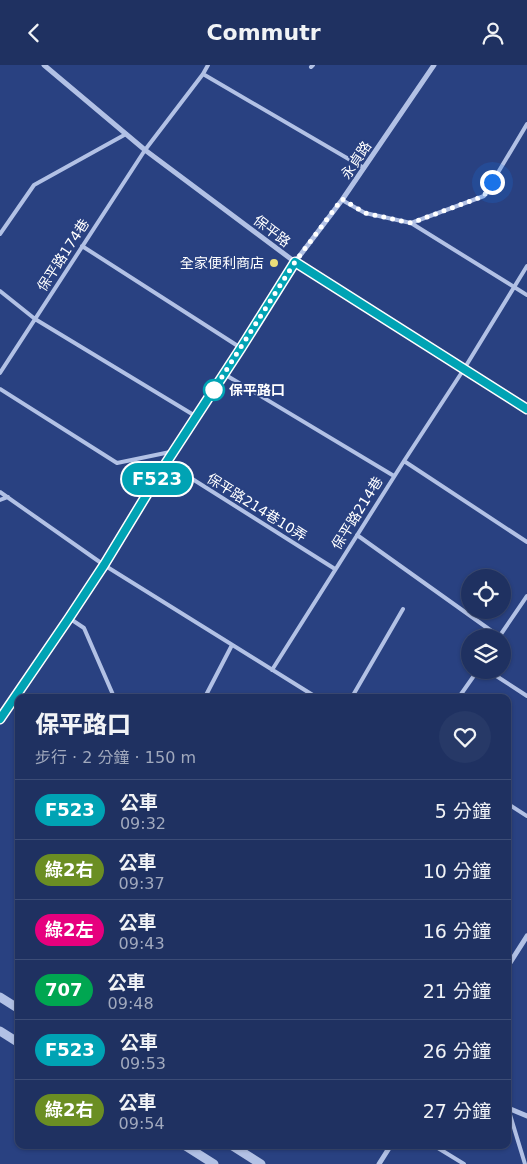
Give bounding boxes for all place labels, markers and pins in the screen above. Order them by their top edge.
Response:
place label: 全家便利商店 [180,255,264,271]
marker: 全家便利商店 [268,257,280,269]
marker: 保平路口 [203,379,225,401]
place label: 保平路口 [229,382,285,398]

